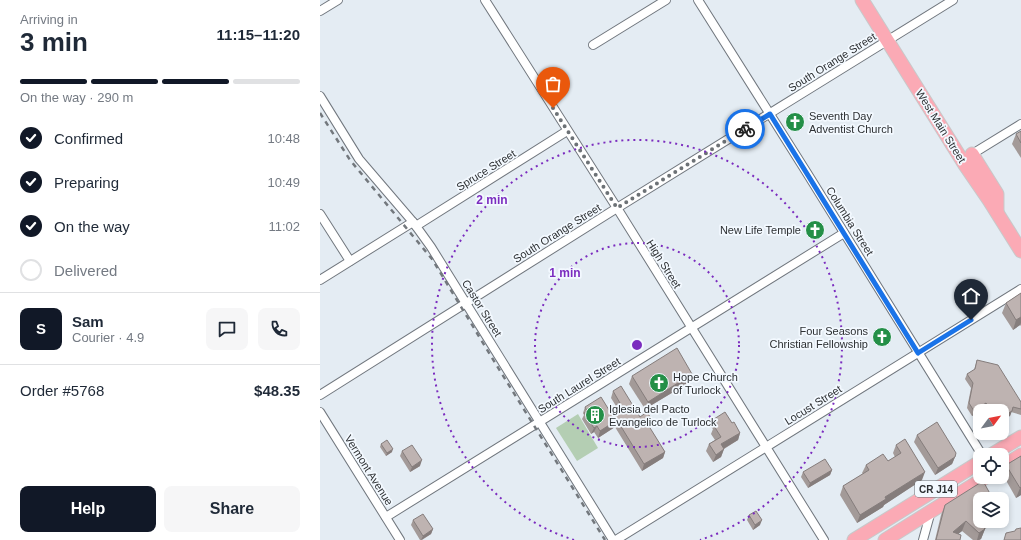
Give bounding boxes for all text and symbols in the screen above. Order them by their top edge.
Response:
text: Arriving in [20,12,78,27]
text: 11:15–11:20 [217,26,300,43]
text: 3 min [20,27,88,57]
street label: South Orange Street [786,30,878,94]
pin [536,67,570,108]
icon: bag [542,73,564,95]
street label: West Main Street [914,87,968,165]
text: On the way · 290 m [20,90,133,105]
courier [725,109,765,149]
place label: Seventh Day Adventist Church [809,110,893,135]
church icon: Seventh Day Adventist Church [784,111,806,133]
icon: bike [734,118,756,140]
icon: check [20,127,42,149]
text: Confirmed [54,130,123,147]
text: 10:48 [267,131,300,146]
street label: Spruce Street [454,147,518,193]
icon: check [20,171,42,193]
text: Preparing [54,174,119,191]
text: 10:49 [267,175,300,190]
street label: Columbia Street [824,184,876,258]
text: 2 min [476,193,508,207]
street label: South Orange Street [511,201,603,265]
icon: check [20,215,42,237]
text: On the way [54,218,130,235]
text: 11:02 [268,219,300,234]
church icon: New Life Temple [804,219,826,241]
place label: New Life Temple [720,224,801,236]
street label: High Street [644,237,684,291]
text: Delivered [54,262,117,279]
text: 1 min [549,266,581,280]
street label: Castor Street [460,277,504,339]
pin [954,279,988,320]
icon: home [960,285,982,307]
button: chat [206,308,248,350]
button: phone [258,308,300,350]
text: Sam [72,313,104,330]
text: S [36,320,46,337]
place label: Four Seasons Christian Fellowship [770,325,868,350]
church icon: Four Seasons Christian Fellowship [871,326,893,348]
text: Courier · 4.9 [72,330,144,345]
centre of rings [630,338,644,352]
street label: South Laurel Street [536,355,622,415]
place label: Hope Church of Turlock [673,371,738,396]
church icon: Hope Church of Turlock [648,372,670,394]
text: Order #5768 [20,382,104,399]
text: $48.35 [254,382,300,399]
street label: Locust Street [782,383,844,427]
place label: Iglesia del Pacto Evangelico de Turlock [609,403,717,428]
building icon: Iglesia del Pacto Evangelico de Turlock [584,404,606,426]
north arrow [973,404,1009,440]
map controls [973,404,1009,528]
street label: Vermont Avenue [343,433,395,507]
button: locate [973,448,1009,484]
road number: CR J14 [915,481,957,497]
button: Help [20,486,156,532]
button: Share [164,486,300,532]
button: layers [973,492,1009,528]

